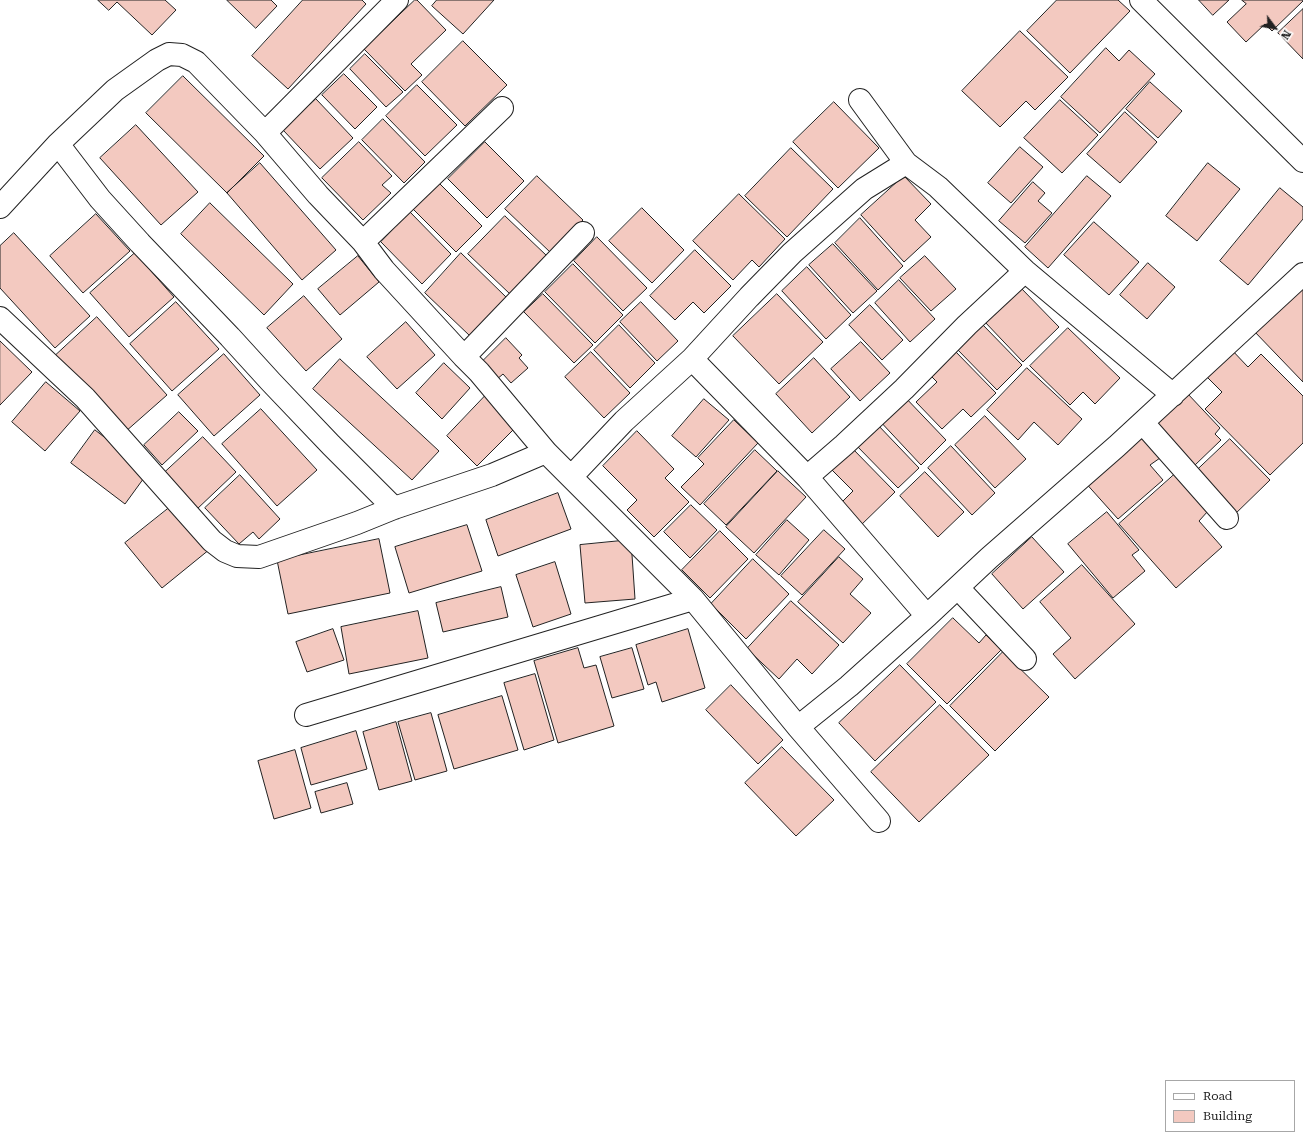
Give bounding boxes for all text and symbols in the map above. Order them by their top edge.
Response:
north arrow [1255,8,1295,48]
text: N [1278,28,1293,42]
legend [1165,1080,1295,1132]
text: Road [1203,1089,1232,1103]
text: Building [1203,1109,1252,1123]

